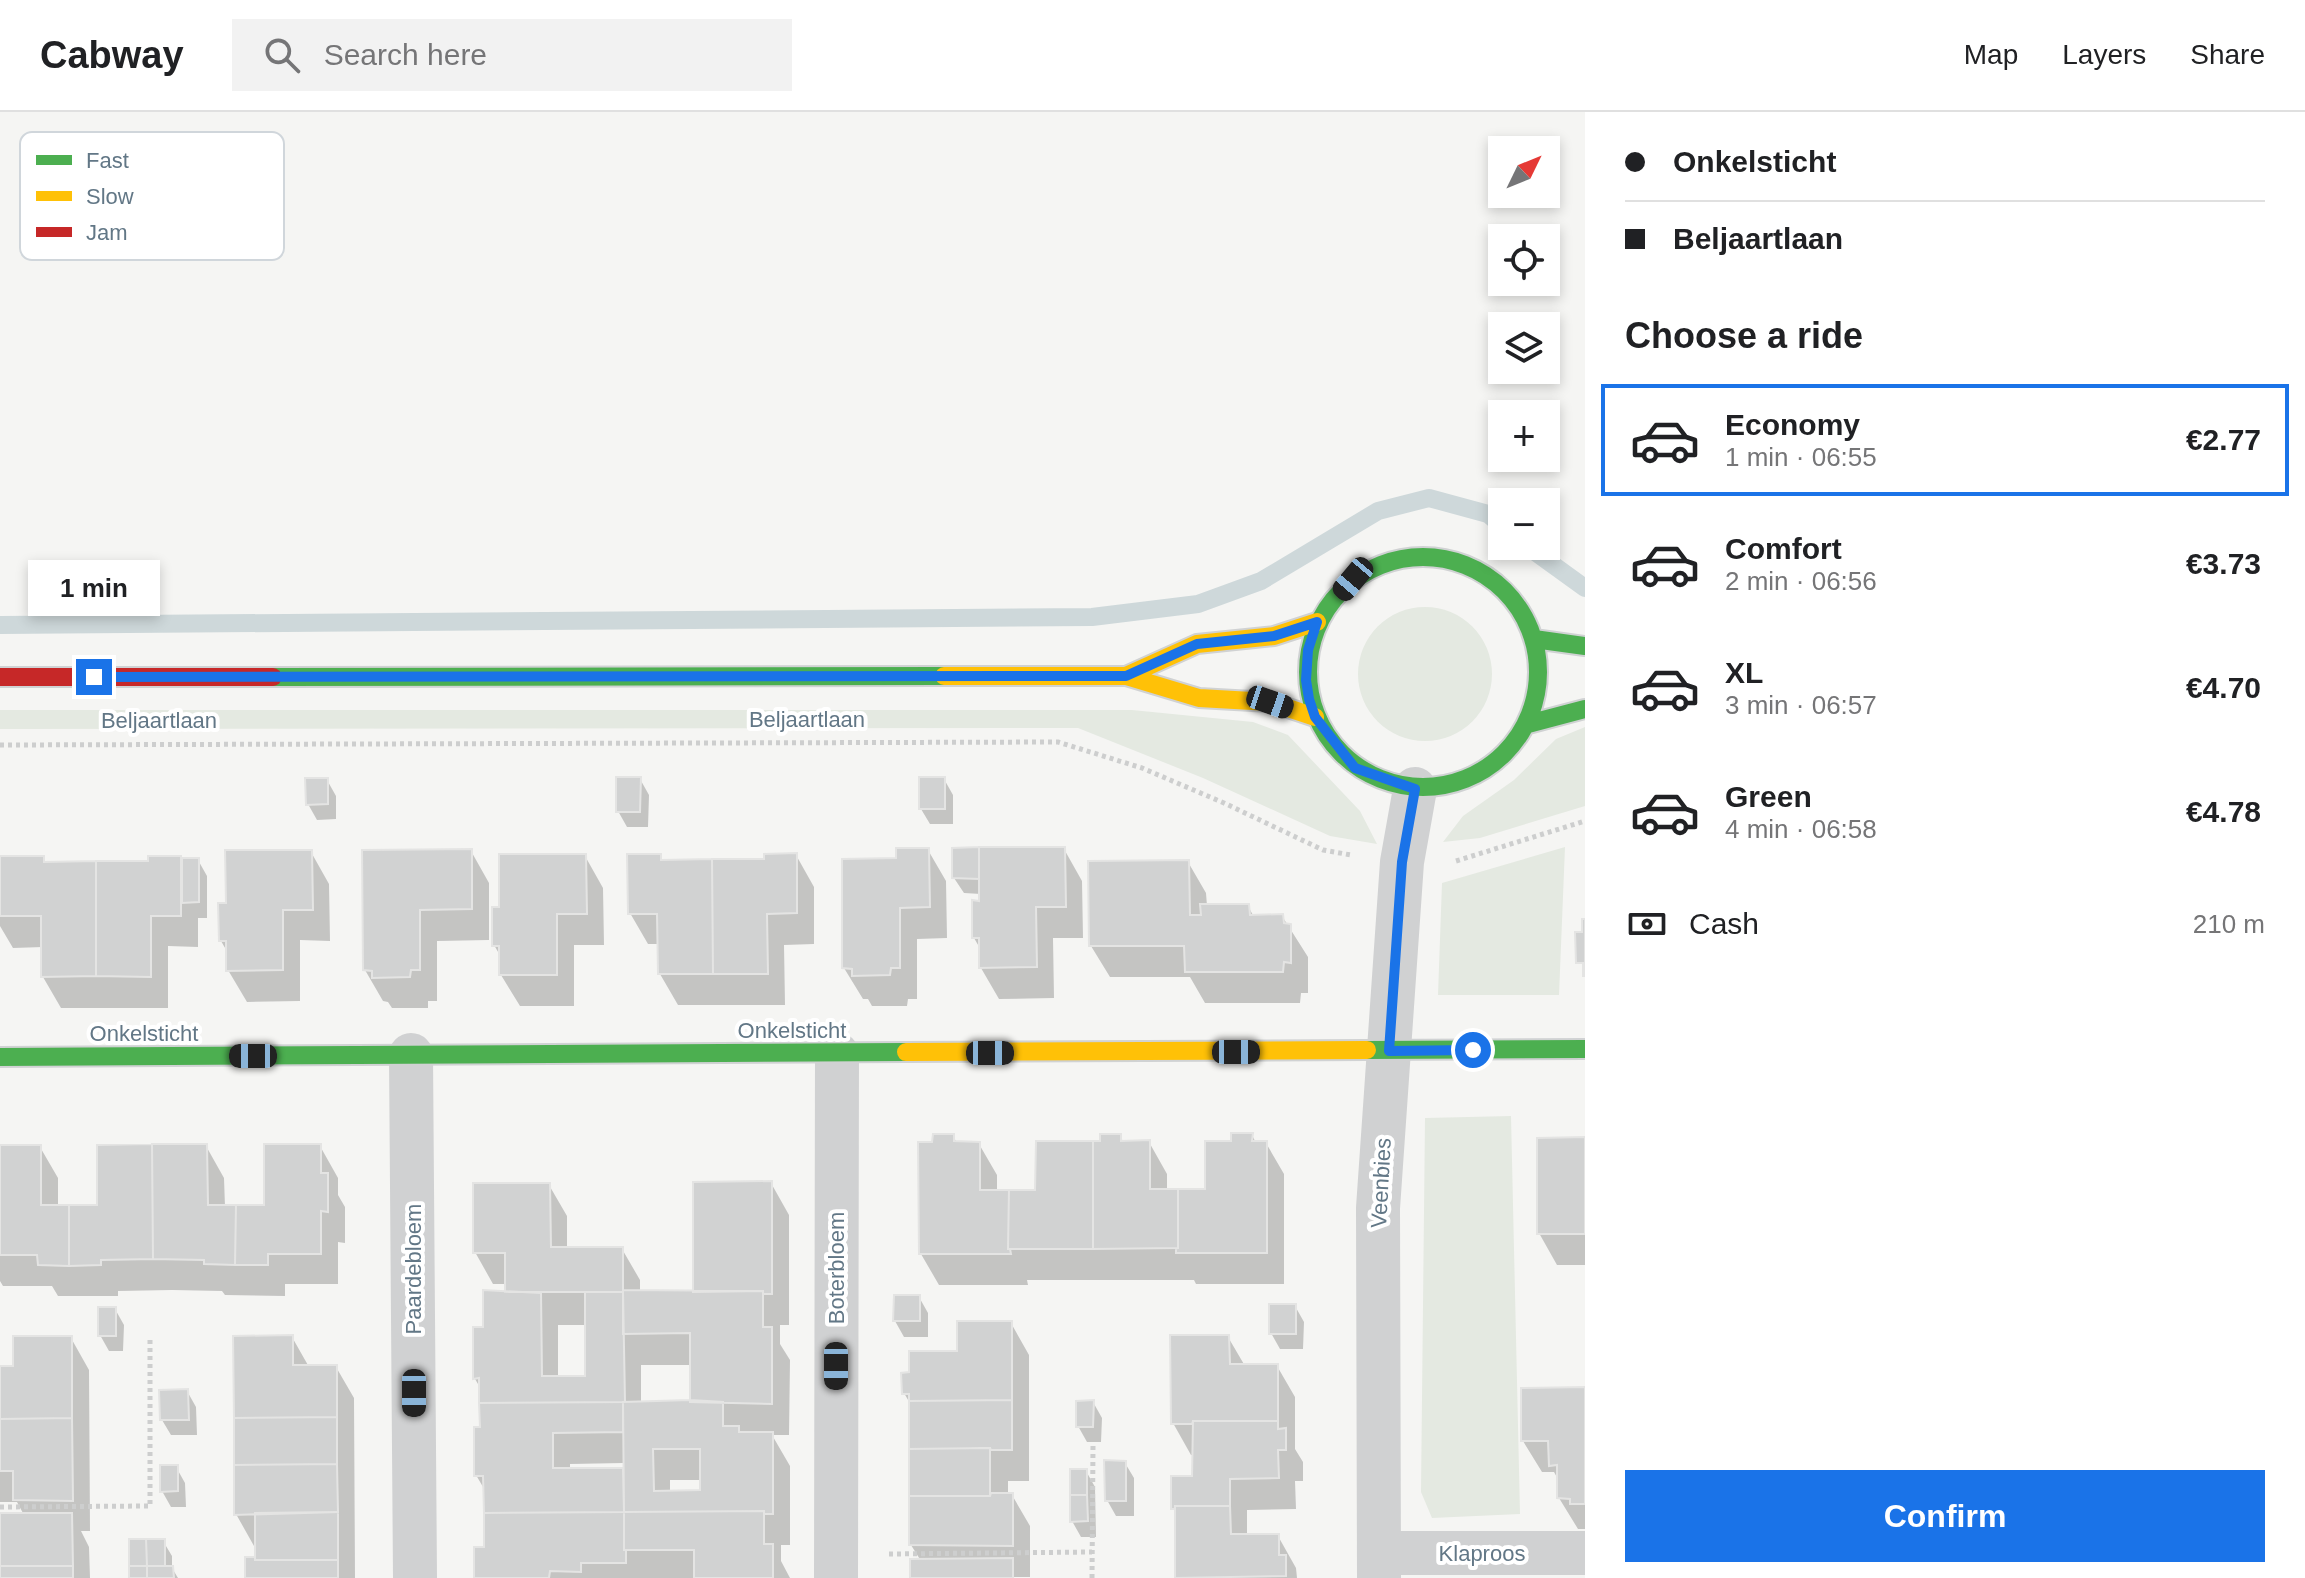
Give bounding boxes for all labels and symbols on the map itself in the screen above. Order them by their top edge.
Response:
legend [20,132,284,260]
north arrow [1488,136,1560,208]
text: Fast [86,148,129,173]
text: Slow [86,184,134,209]
text: Jam [86,220,128,245]
car [1328,553,1378,605]
callout: 1 min [28,561,160,617]
route end [76,659,112,695]
car [1243,683,1297,721]
street label: Beljaartlaan [749,707,865,732]
street label: Beljaartlaan [101,708,217,733]
street label: Onkelsticht [738,1018,846,1043]
street label: Onkelsticht [90,1021,198,1046]
route start [1455,1032,1491,1068]
car [1212,1040,1260,1064]
car [966,1041,1014,1065]
car [229,1044,277,1068]
street label: Veenbies [1366,1137,1396,1229]
street label: Paardebloem [401,1204,426,1334]
street label: Boterbloem [824,1212,849,1324]
car [824,1342,848,1390]
car [402,1369,426,1417]
street label: Klaproos [1439,1541,1525,1566]

